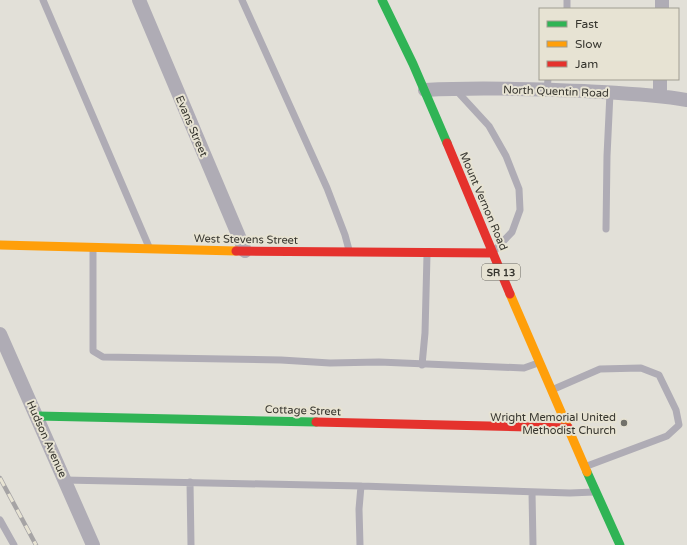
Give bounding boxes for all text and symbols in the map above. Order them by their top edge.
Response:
legend [539,8,679,80]
text: Fast [575,17,599,31]
text: Slow [575,37,602,51]
text: Jam [575,57,598,71]
street label: North Quentin Road [503,83,609,100]
street label: Evans Street [173,94,210,159]
street label: Mount Vernon Road [457,150,510,252]
street label: West Stevens Street [194,232,298,247]
road number: SR 13 [482,264,520,280]
street label: Hudson Avenue [24,399,69,480]
street label: Cottage Street [265,403,341,418]
place label: Wright Memorial United Methodist Church [490,411,616,437]
marker: Wright Memorial United Methodist Church [619,418,629,428]

